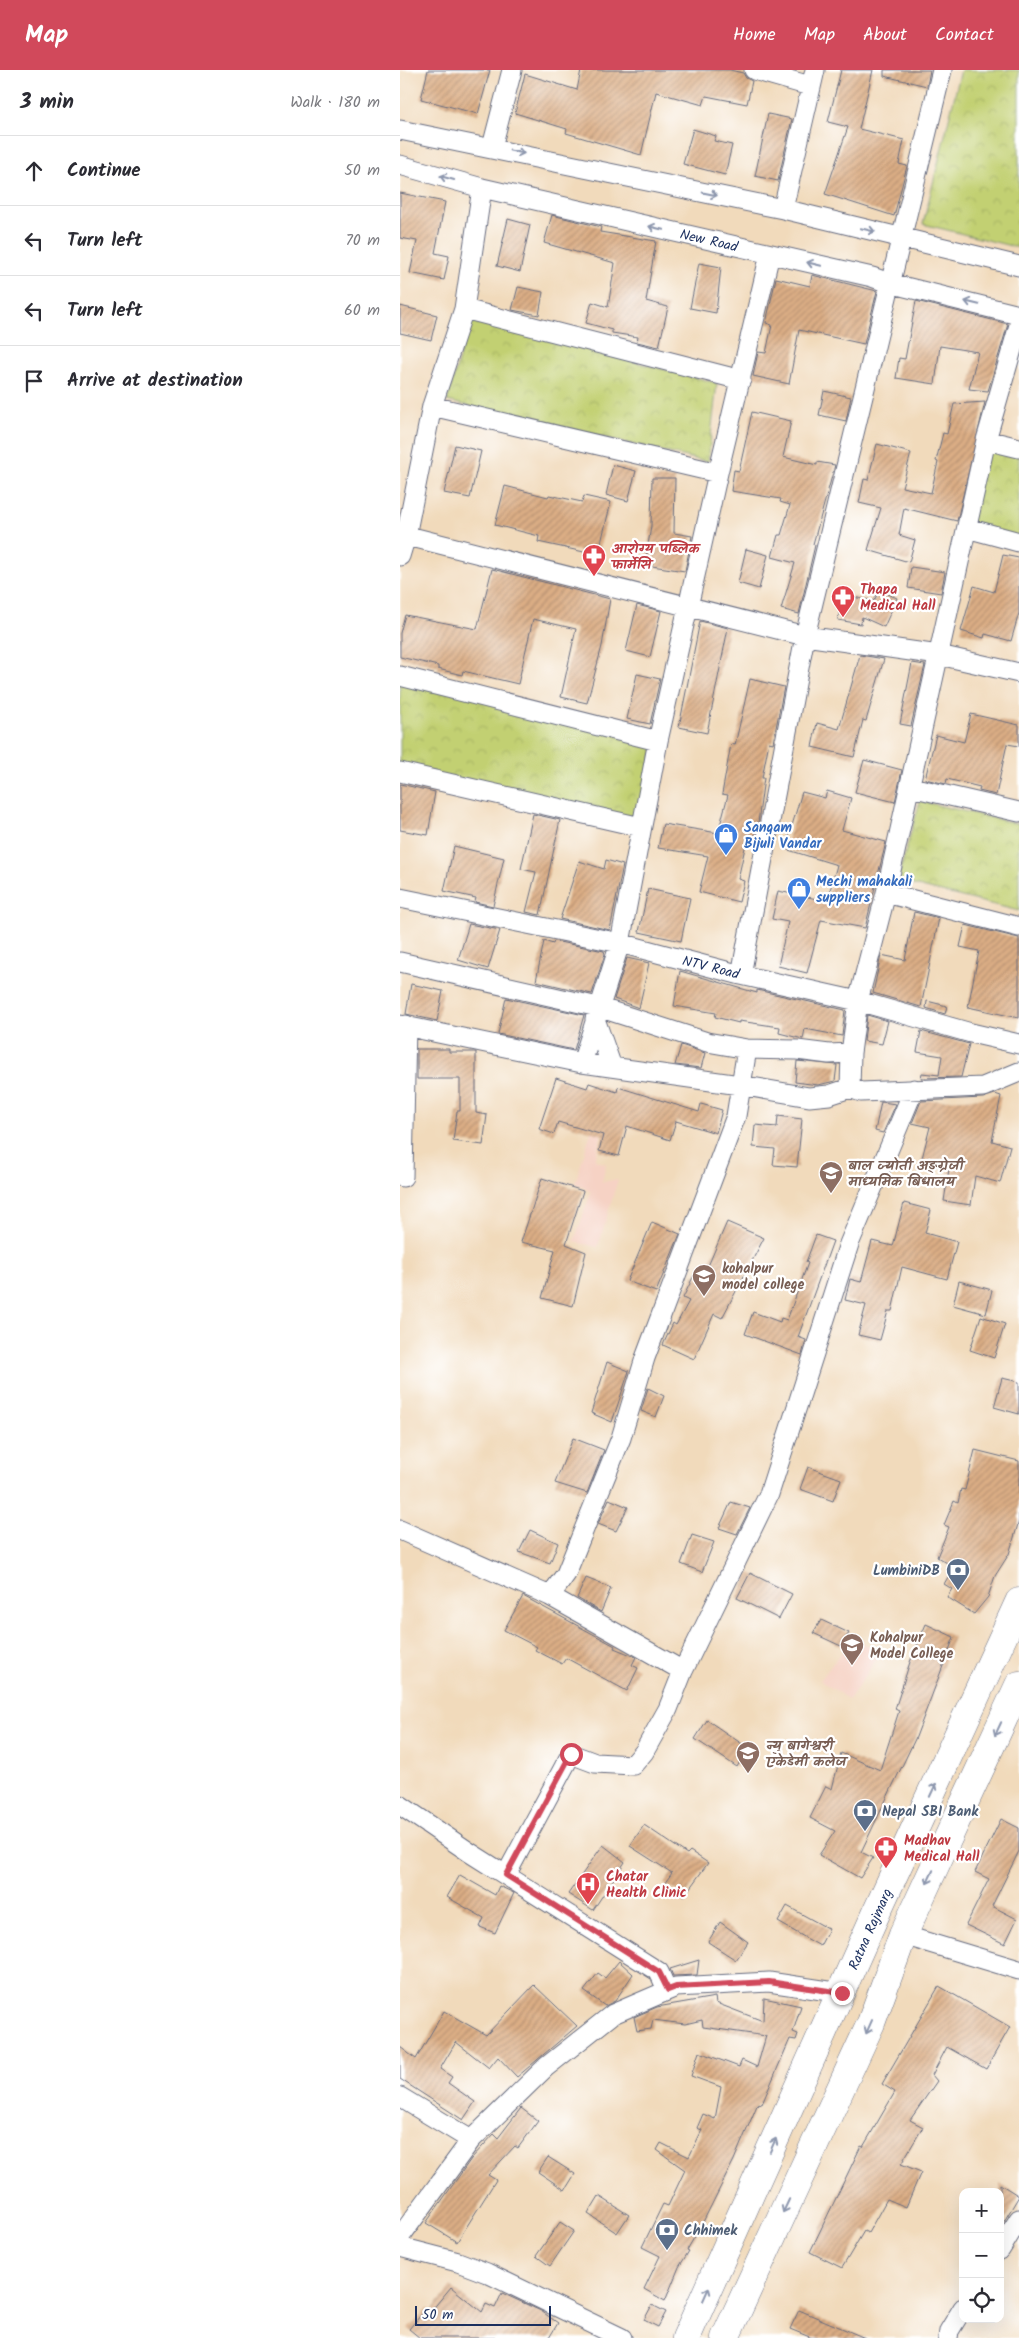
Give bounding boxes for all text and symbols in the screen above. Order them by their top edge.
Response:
text: Map [25,16,68,55]
text: Home [733,21,776,50]
text: Map [804,21,835,50]
text: About [863,21,907,50]
text: Contact [935,21,994,50]
text: 3 min [20,86,74,119]
text: Walk · 180 m [290,90,380,115]
one-way arrow [508,148,524,157]
text: Continue [67,156,140,186]
icon: ahead [20,157,48,185]
text: 50 m [344,158,380,183]
one-way arrow [439,173,455,183]
one-way arrow [701,189,717,199]
one-way arrow [648,223,664,232]
street label: New Road [678,224,741,259]
text: Turn left [67,226,142,256]
one-way arrow [859,226,875,235]
icon: left [20,227,48,255]
text: 70 m [345,228,380,253]
one-way arrow [807,259,823,268]
text: Turn left [67,296,142,326]
icon: left [20,297,48,325]
text: 60 m [344,298,380,323]
one-way arrow [964,298,980,307]
text: Arrive at destination [67,366,243,396]
icon: arrive [20,367,48,395]
place label: आरोग्य पब्लिक फार्मेसि [610,538,701,576]
pharmacy icon: आरोग्य पब्लिक फार्मेसि [581,543,607,577]
place label: Thapa Medical Hall [860,579,936,617]
pharmacy icon: Thapa Medical Hall [830,584,856,618]
place label: Sangam Bijuli Vandar [744,817,823,855]
shop icon: Sangam Bijuli Vandar [713,822,739,856]
place label: Mechi mahakali suppliers [816,871,913,909]
shop icon: Mechi mahakali suppliers [786,876,812,910]
street label: NTV Road [680,950,743,986]
place label: बाल ज्योती अङ्ग्रेजी माध्यमिक बिधालय [848,1155,966,1193]
school or university icon: बाल ज्योती अङ्ग्रेजी माध्यमिक बिधालय [818,1160,844,1194]
place label: kohalpur model college [722,1258,805,1296]
school or university icon: kohalpur model college [691,1263,717,1297]
bank icon: LumbiniDB [945,1557,971,1591]
place label: LumbiniDB [873,1560,940,1582]
place label: Kohalpur Model College [870,1627,953,1665]
school or university icon: Kohalpur Model College [839,1632,865,1666]
one-way arrow [993,1721,1003,1736]
place label: न्यु बागेश्वरी एकेडेमी कलेज [765,1735,849,1773]
school or university icon: न्यु बागेश्वरी एकेडेमी कलेज [735,1740,761,1774]
route start [560,1743,583,1766]
one-way arrow [929,1783,938,1798]
bank icon: Nepal SBI Bank [852,1798,878,1832]
place label: Nepal SBI Bank [882,1801,979,1823]
place label: Madhav Medical Hall [904,1830,980,1868]
pharmacy icon: Madhav Medical Hall [873,1835,899,1869]
place label: Chatar Health Clinic [606,1866,687,1904]
one-way arrow [925,1869,934,1884]
hospital icon: Chatar Health Clinic [575,1871,601,1905]
street label: Ratna Rajmarg [843,1885,899,1974]
route end [831,1982,854,2005]
one-way arrow [863,2019,873,2034]
one-way arrow [768,2138,778,2153]
map controls [959,2188,1004,2323]
button: + [959,2188,1004,2233]
one-way arrow [780,2198,790,2213]
bank icon: Chhimek [654,2217,680,2251]
place label: Chhimek [684,2220,738,2242]
button: − [959,2233,1004,2278]
button: locate [959,2278,1004,2323]
one-way arrow [702,2287,711,2302]
scale bar [415,2303,551,2326]
text: 50 m [422,2304,453,2326]

